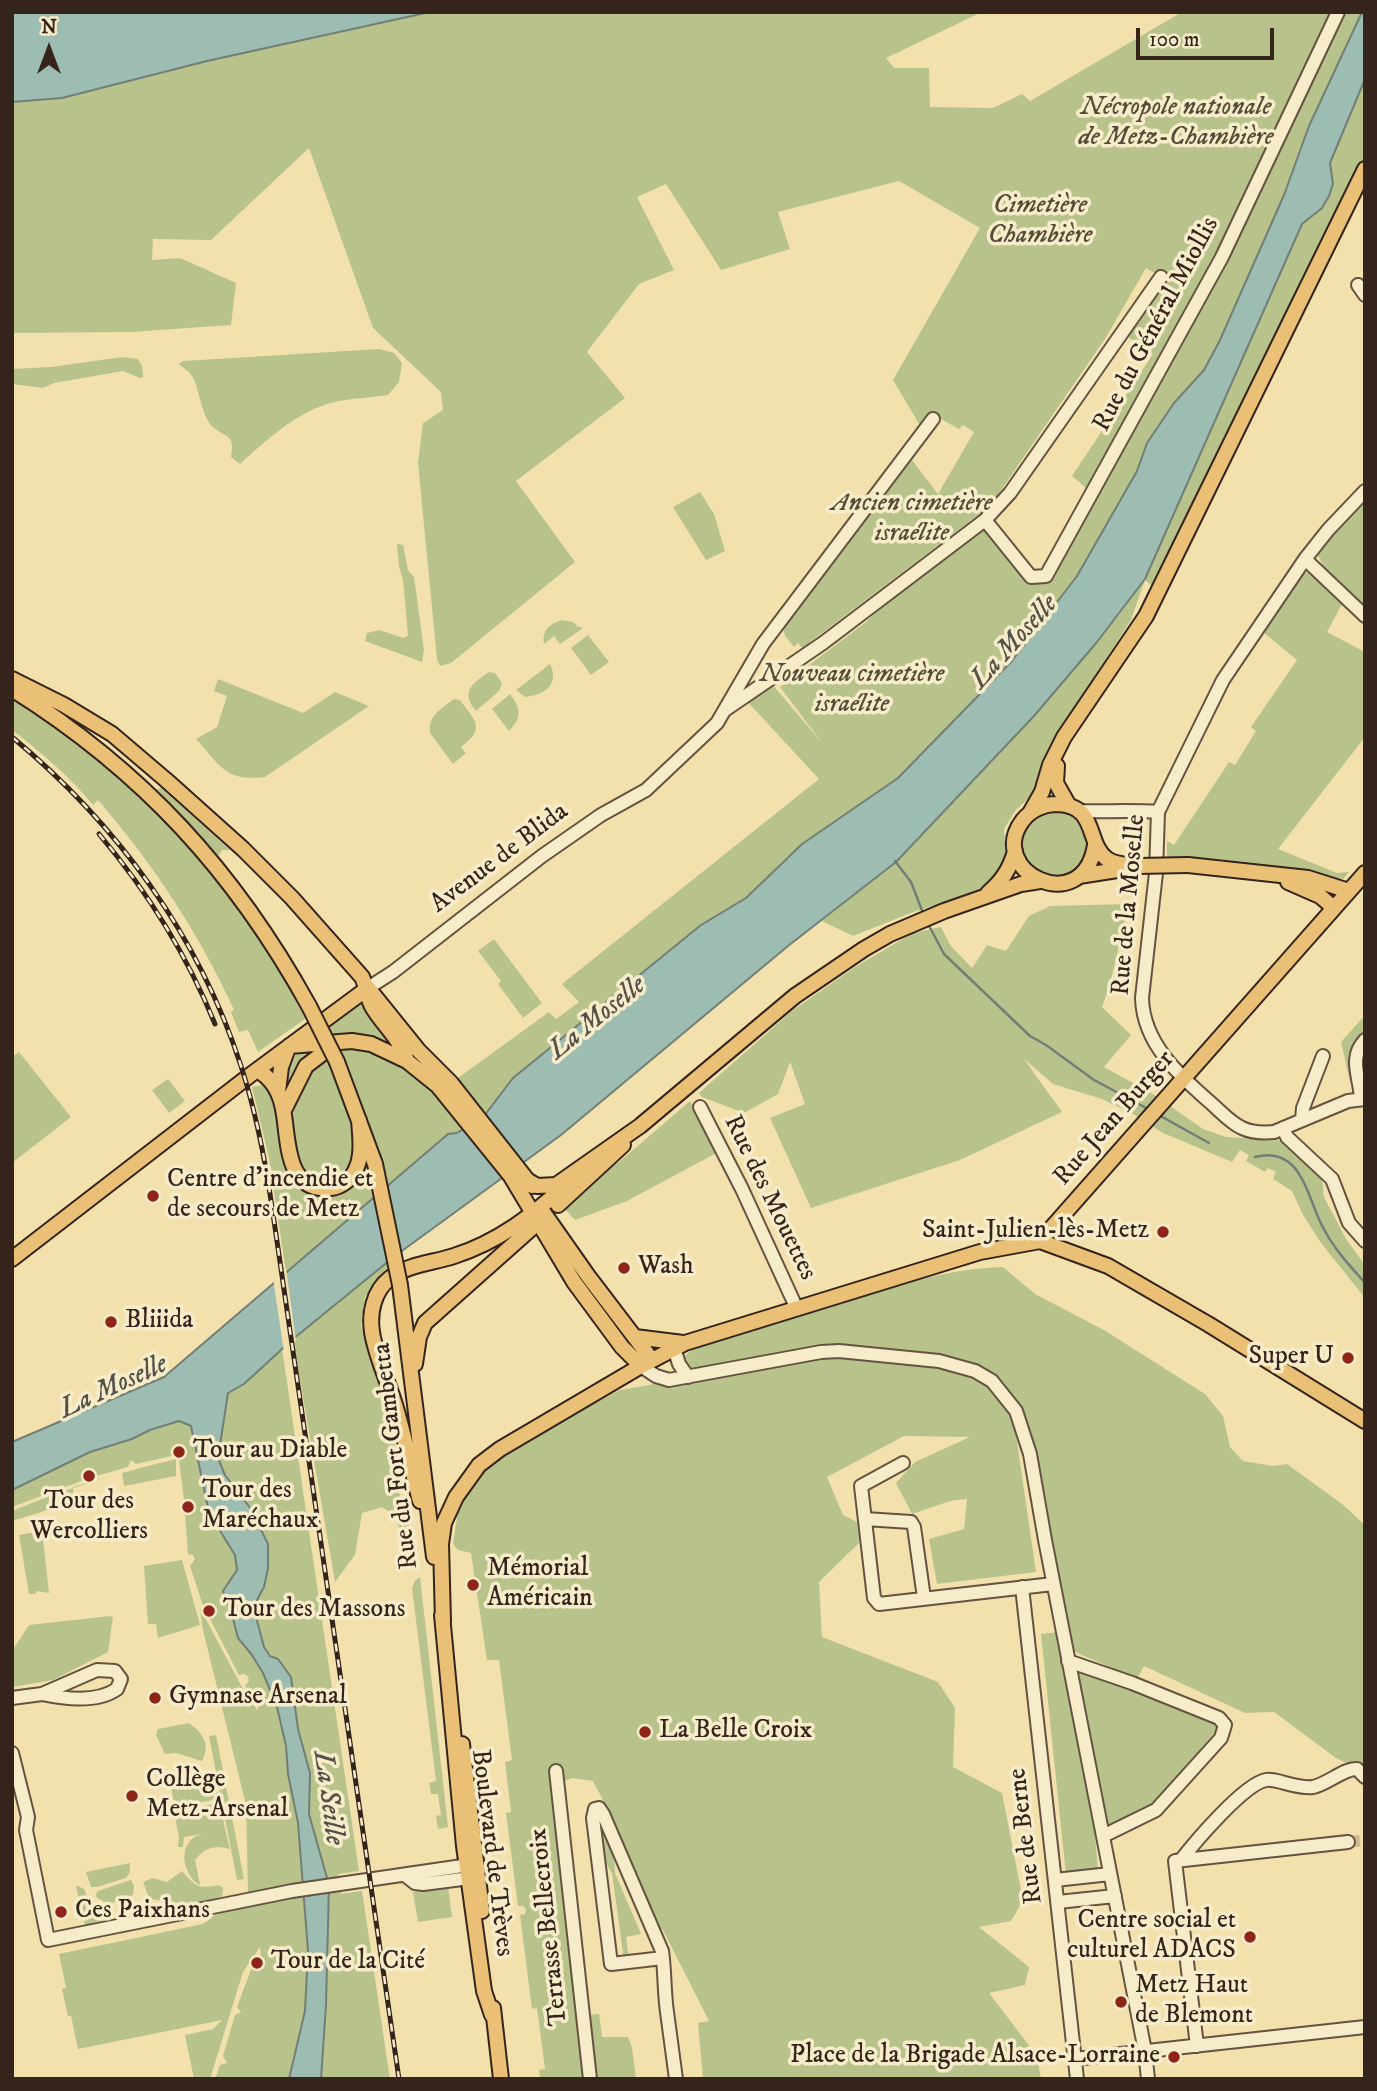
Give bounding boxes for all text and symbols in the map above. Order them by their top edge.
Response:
north arrow [14,14,84,84]
scale bar [1139,14,1277,58]
text: N [41,16,57,39]
text: 100 m [1149,27,1200,53]
park label: Nécropole nationale de Metz-Chambière [1078,93,1274,154]
park label: Cimetière Chambière [988,191,1092,252]
street label: Rue du Général Miollis [1087,212,1227,438]
park label: Ancien cimetière israélite [831,489,993,550]
water label: La Moselle [964,589,1066,697]
park label: Nouveau cimetière israélite [760,660,944,722]
street label: Avenue de Blida [425,797,575,921]
street label: Rue de la Moselle [1107,813,1153,997]
water label: La Moselle [543,970,653,1068]
street label: Rue Jean Burger [1048,1045,1182,1193]
street label: Rue des Mouettes [716,1110,822,1286]
place label: Centre d’incendie et de secours de Metz [167,1165,373,1226]
marker: Centre d’incendie et de secours de Metz [145,1188,161,1204]
place label: Saint-Julien-lès-Metz [922,1216,1149,1248]
marker: Saint-Julien-lès-Metz [1155,1224,1171,1240]
place label: Wash [638,1252,694,1284]
marker: Wash [616,1260,632,1276]
place label: Bliiida [125,1306,193,1338]
marker: Bliiida [103,1314,119,1330]
street label: Rue du Fort Gambetta [368,1341,426,1571]
place label: Super U [1249,1342,1334,1374]
water label: La Moselle [55,1348,173,1428]
marker: Super U [1340,1350,1356,1366]
place label: Tour au Diable [193,1436,347,1468]
marker: Tour au Diable [171,1444,187,1460]
marker: Tour des Wercolliers [81,1468,97,1484]
place label: Tour des Maréchaux [202,1476,318,1538]
place label: Tour des Wercolliers [30,1487,148,1548]
marker: Tour des Maréchaux [180,1499,196,1515]
place label: Mémorial Américain [487,1554,593,1616]
marker: Mémorial Américain [465,1577,481,1593]
place label: Tour des Massons [223,1595,405,1627]
marker: Tour des Massons [201,1603,217,1619]
place label: Gymnase Arsenal [169,1682,347,1714]
marker: Gymnase Arsenal [147,1690,163,1706]
place label: La Belle Croix [659,1716,812,1748]
marker: La Belle Croix [637,1724,653,1740]
street label: Boulevard de Trèves [463,1748,519,1958]
water label: La Seille [304,1749,350,1847]
place label: Collège Metz-Arsenal [146,1765,288,1826]
street label: Rue de Berne [1003,1766,1051,1906]
marker: Collège Metz-Arsenal [124,1788,140,1804]
street label: Terrasse Bellecroix [524,1827,576,2027]
place label: Ces Paixhans [75,1896,210,1928]
marker: Ces Paixhans [53,1904,69,1920]
place label: Centre social et culturel ADACS [1067,1906,1236,1968]
marker: Centre social et culturel ADACS [1242,1929,1258,1945]
place label: Tour de la Cité [271,1947,425,1979]
marker: Tour de la Cité [249,1955,265,1971]
place label: Metz Haut de Blemont [1135,1971,1253,2032]
marker: Metz Haut de Blemont [1113,1994,1129,2010]
place label: Place de la Brigade Alsace-Lorraine [790,2041,1160,2073]
marker: Place de la Brigade Alsace-Lorraine [1166,2049,1182,2065]

